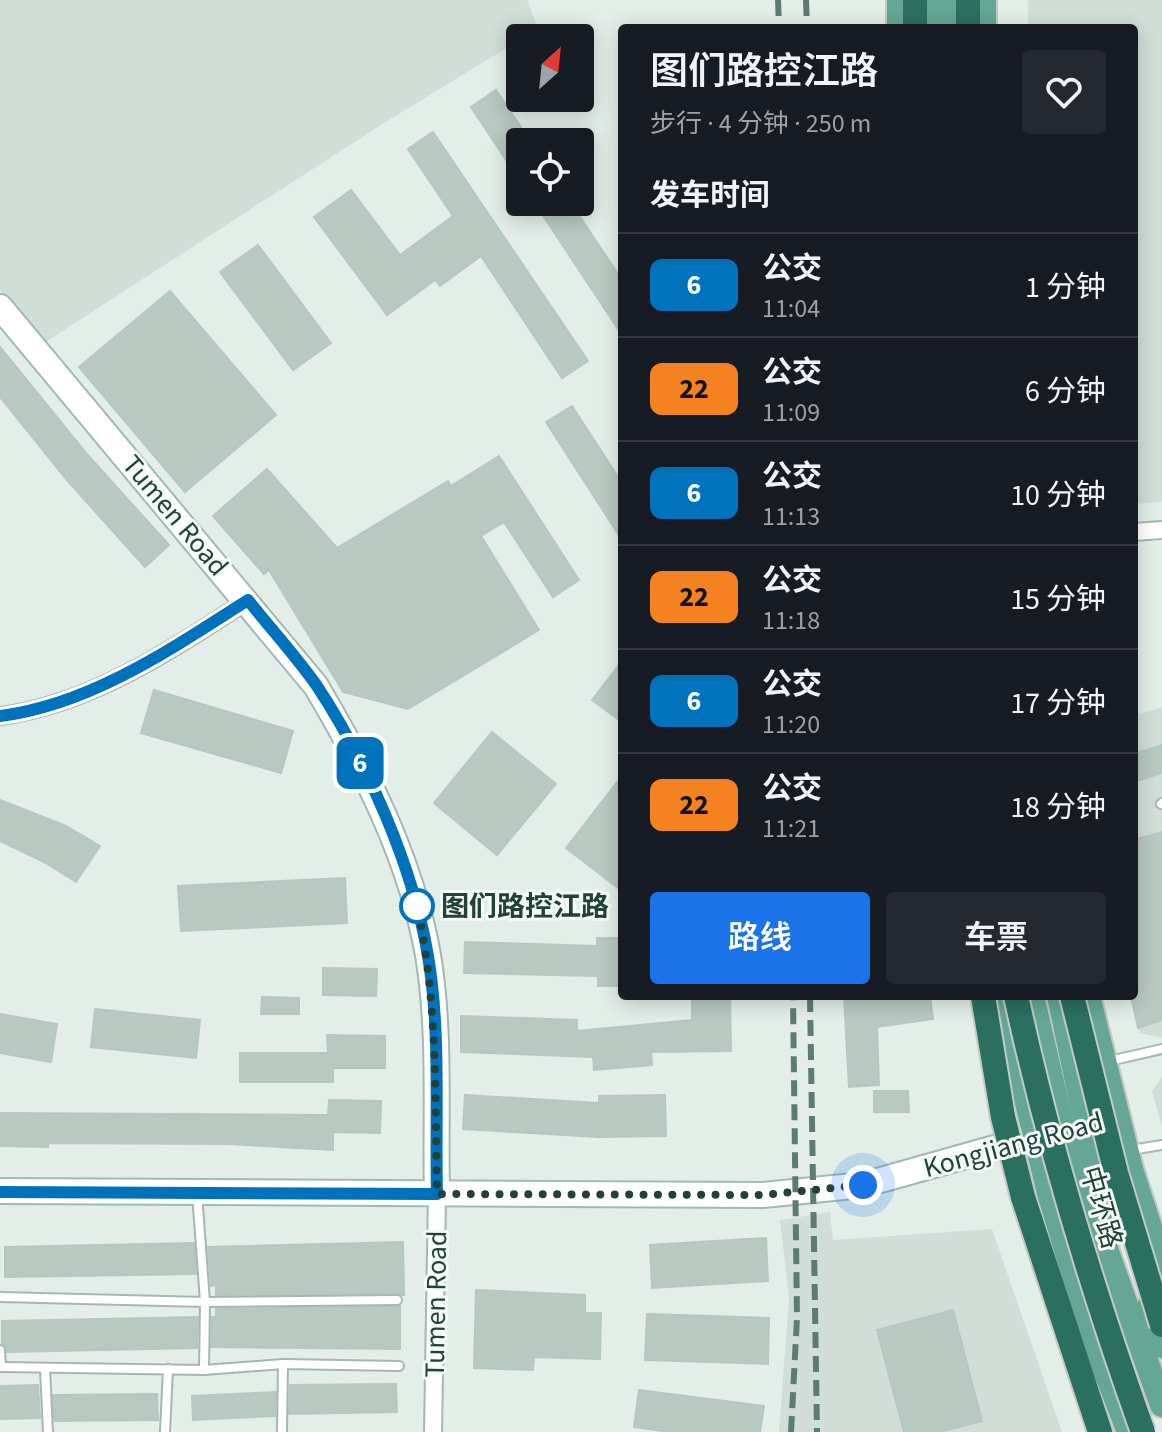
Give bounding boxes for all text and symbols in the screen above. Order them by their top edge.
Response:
north arrow [506,24,594,112]
map controls [506,24,594,216]
text: 图们路控江路 [650,45,878,99]
button: heart [1022,50,1106,134]
text: 步行 · 4 分钟 · 250 m [650,105,871,142]
button: locate [506,128,594,216]
text: 发车时间 [650,174,770,217]
text: 公交 [762,247,822,290]
text: 6 [687,265,701,305]
text: 1 分钟 [1025,266,1106,309]
text: 11:04 [762,290,820,327]
text: 公交 [762,351,822,394]
text: 22 [679,369,709,409]
text: 6 分钟 [1025,370,1106,413]
text: 11:09 [762,394,820,431]
street label: Tumen Road [113,446,238,585]
text: 公交 [762,455,822,498]
text: 6 [687,473,701,513]
text: 10 分钟 [1010,474,1106,517]
text: 11:13 [762,498,820,535]
text: 公交 [762,559,822,602]
text: 22 [679,577,709,617]
text: 15 分钟 [1010,578,1106,621]
text: 11:18 [762,602,820,639]
text: 公交 [762,663,822,706]
text: 6 [687,681,701,721]
text: 17 分钟 [1010,682,1106,725]
text: 11:20 [762,706,820,743]
line badge: 6 [334,737,386,789]
text: 6 [353,743,367,783]
text: 公交 [762,767,822,810]
text: 22 [679,785,709,825]
text: 18 分钟 [1010,786,1106,829]
text: 11:21 [762,810,820,847]
place label: 图们路控江路 [441,887,609,927]
marker: 图们路控江路 [400,889,434,923]
button: 路线 [650,892,870,984]
button: 车票 [886,892,1106,984]
street label: Kongjiang Road [919,1102,1108,1188]
street label: 中环路 [1070,1161,1132,1253]
your location [843,1165,883,1205]
street label: Tumen Road [415,1230,457,1378]

